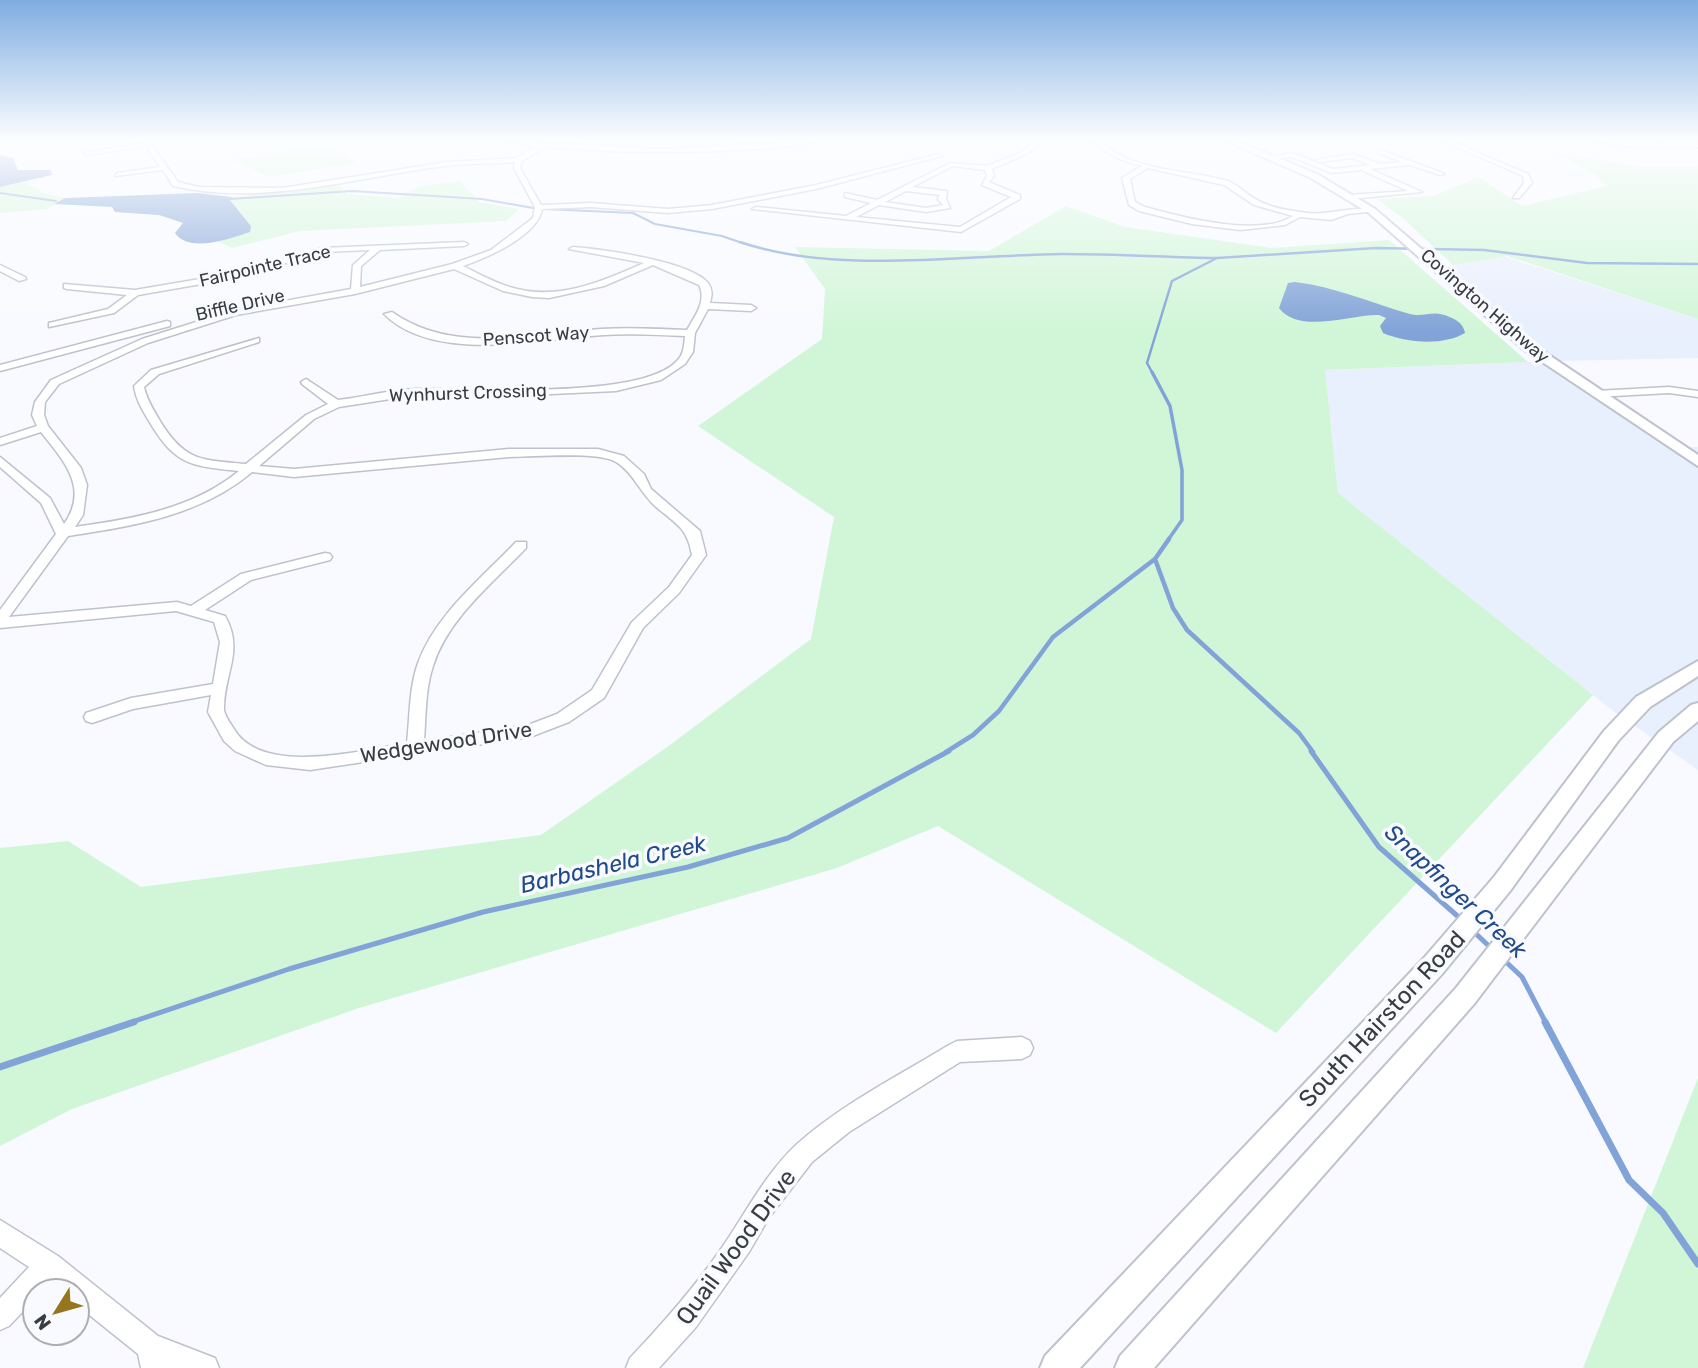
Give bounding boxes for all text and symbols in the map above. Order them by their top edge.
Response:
street label: Fairpointe Trace [197,240,333,292]
street label: Covington Highway [1416,244,1554,368]
street label: Biffle Drive [193,284,287,326]
street label: Penscot Way [482,321,590,351]
street label: Wynhurst Crossing [389,379,547,407]
street label: Wedgewood Drive [358,716,534,768]
water label: Snapfinger Creek [1379,818,1534,965]
water label: Barbashela Creek [517,829,710,899]
street label: South Hairston Road [1293,925,1471,1113]
street label: Quail Wood Drive [670,1164,802,1330]
north arrow [21,1277,91,1347]
text: N [30,1310,56,1334]

